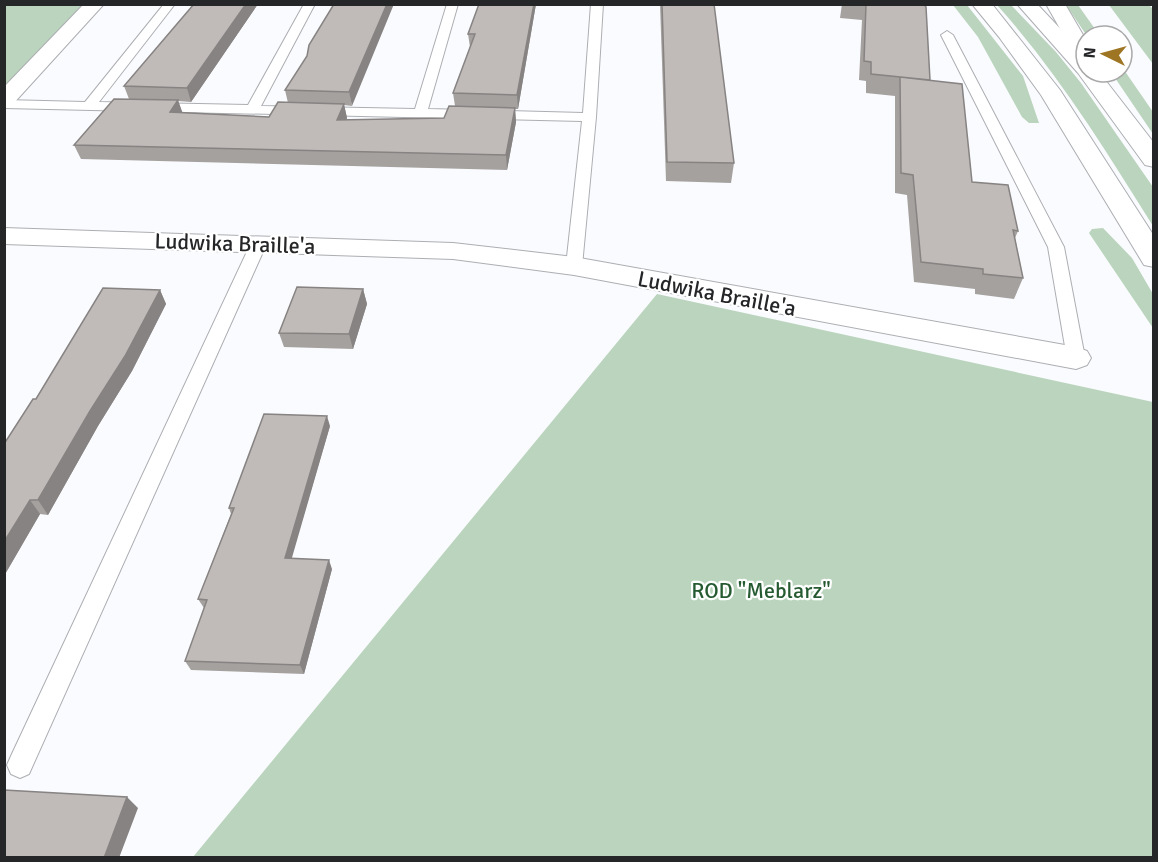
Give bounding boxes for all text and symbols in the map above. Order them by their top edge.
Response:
north arrow [1074,24,1134,84]
text: N [1080,46,1101,59]
street label: Ludwika Braille'a [154,227,316,260]
street label: Ludwika Braille'a [635,265,799,322]
park label: ROD "Meblarz" [691,577,831,604]

